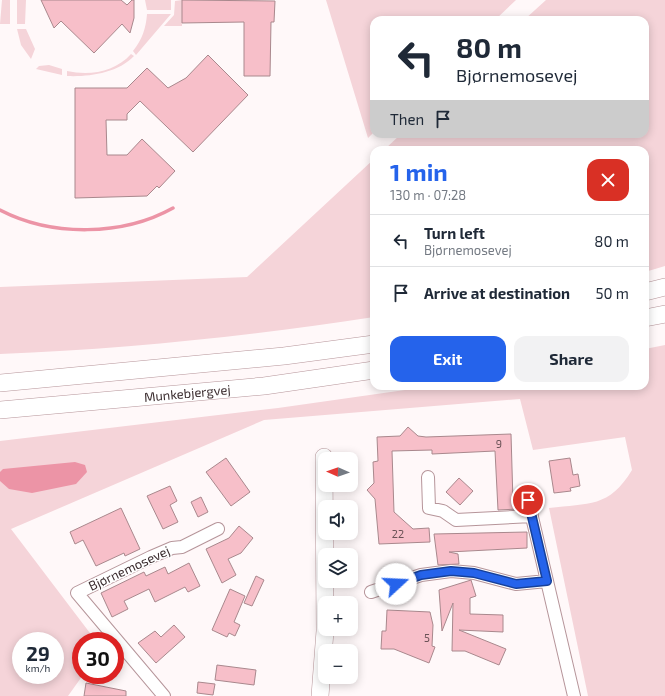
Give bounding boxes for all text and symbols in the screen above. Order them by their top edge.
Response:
text: 80 m [456,30,522,64]
icon: left [390,32,442,84]
text: Bjørnemosevej [456,64,578,86]
icon: arrive [432,108,454,130]
text: Then [390,110,424,128]
text: 1 min [390,157,448,186]
button: close [587,159,629,201]
text: 130 m · 07:28 [390,187,466,203]
text: Turn left [424,224,485,242]
icon: left [390,230,412,252]
text: 80 m [594,232,629,250]
text: Bjørnemosevej [424,242,512,258]
icon: arrive [390,282,412,304]
text: Arrive at destination [424,284,570,302]
text: 50 m [595,284,629,302]
button: Exit [390,336,506,382]
button: Share [514,336,629,382]
street label: Munkebjergvej [143,381,231,405]
house number: 9 [496,437,502,450]
north arrow [318,452,358,492]
map controls [318,452,358,684]
pin [511,483,545,517]
icon: arrive [517,489,539,511]
button: sound [318,500,358,540]
house number: 22 [392,527,404,540]
street label: Bjørnemosevej [86,542,172,594]
button: layers [318,548,358,588]
position arrow [375,563,417,605]
button: + [318,596,358,636]
house number: 5 [424,631,430,644]
speed limit sign: 30 [72,632,124,684]
text: 29 [26,641,50,665]
button: − [318,644,358,684]
text: km/h [26,662,50,674]

